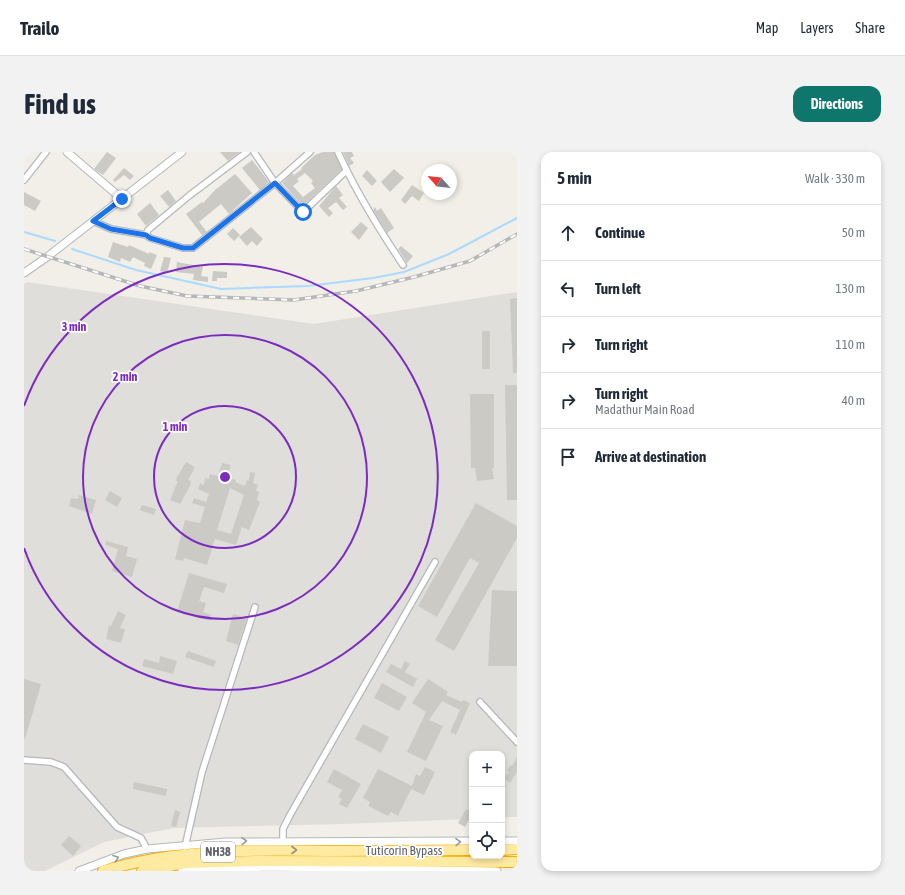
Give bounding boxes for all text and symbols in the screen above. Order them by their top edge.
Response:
text: Trailo [20,17,59,39]
text: Map [756,20,778,36]
text: Layers [800,20,833,36]
text: Share [855,20,885,36]
button: Directions [793,86,881,122]
text: Find us [24,88,96,120]
north arrow [421,164,457,200]
text: 5 min [557,168,592,188]
text: Walk · 330 m [805,171,865,186]
route end [113,190,131,208]
route start [294,203,312,221]
icon: ahead [557,222,579,244]
text: Continue [595,224,645,241]
text: 50 m [842,225,865,240]
icon: left [557,278,579,300]
text: Turn left [595,280,641,297]
text: 130 m [836,281,865,296]
text: 3 min [62,320,86,334]
icon: right [557,334,579,356]
text: Turn right [595,336,648,353]
text: 110 m [836,337,865,352]
text: 2 min [113,370,137,384]
text: Turn right [595,385,648,402]
icon: right [557,390,579,412]
text: 40 m [842,393,865,408]
text: Madathur Main Road [595,402,695,417]
text: 1 min [163,420,187,434]
icon: arrive [557,446,579,468]
text: Arrive at destination [595,448,706,465]
centre of rings [218,470,232,484]
map controls [469,751,505,859]
button: + [469,751,505,787]
button: − [469,787,505,823]
button: locate [469,823,505,859]
one-way arrow [241,837,247,846]
one-way arrow [455,838,461,846]
road number: NH38 [201,842,235,862]
street label: Tuticorin Bypass [366,843,443,858]
one-way arrow [291,846,297,854]
one-way arrow [112,854,119,862]

